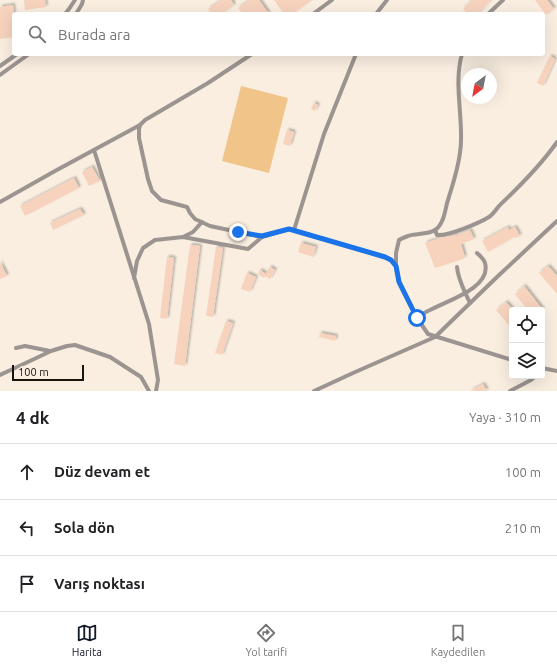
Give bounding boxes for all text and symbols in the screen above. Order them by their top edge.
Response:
search box [12,12,545,56]
icon: search [26,23,48,45]
text: Burada ara [58,26,130,43]
north arrow [461,68,497,104]
route end [229,223,247,241]
map controls [509,307,545,379]
button: locate [509,307,545,343]
route start [408,309,426,327]
button: layers [509,343,545,379]
scale bar [12,363,84,382]
text: 100 m [18,366,49,378]
text: 4 dk [16,408,49,427]
text: Yaya · 310 m [469,410,541,424]
icon: ahead [16,461,38,483]
text: Düz devam et [54,463,150,480]
text: 100 m [505,465,541,479]
icon: left [16,517,38,539]
text: Sola dön [54,519,115,536]
text: 210 m [505,521,541,535]
icon: arrive [16,573,38,595]
text: Varış noktası [54,575,145,592]
tab: Harita [72,622,102,658]
tab: Yol tarifi [245,622,287,658]
tab: Kaydedilen [431,622,485,658]

